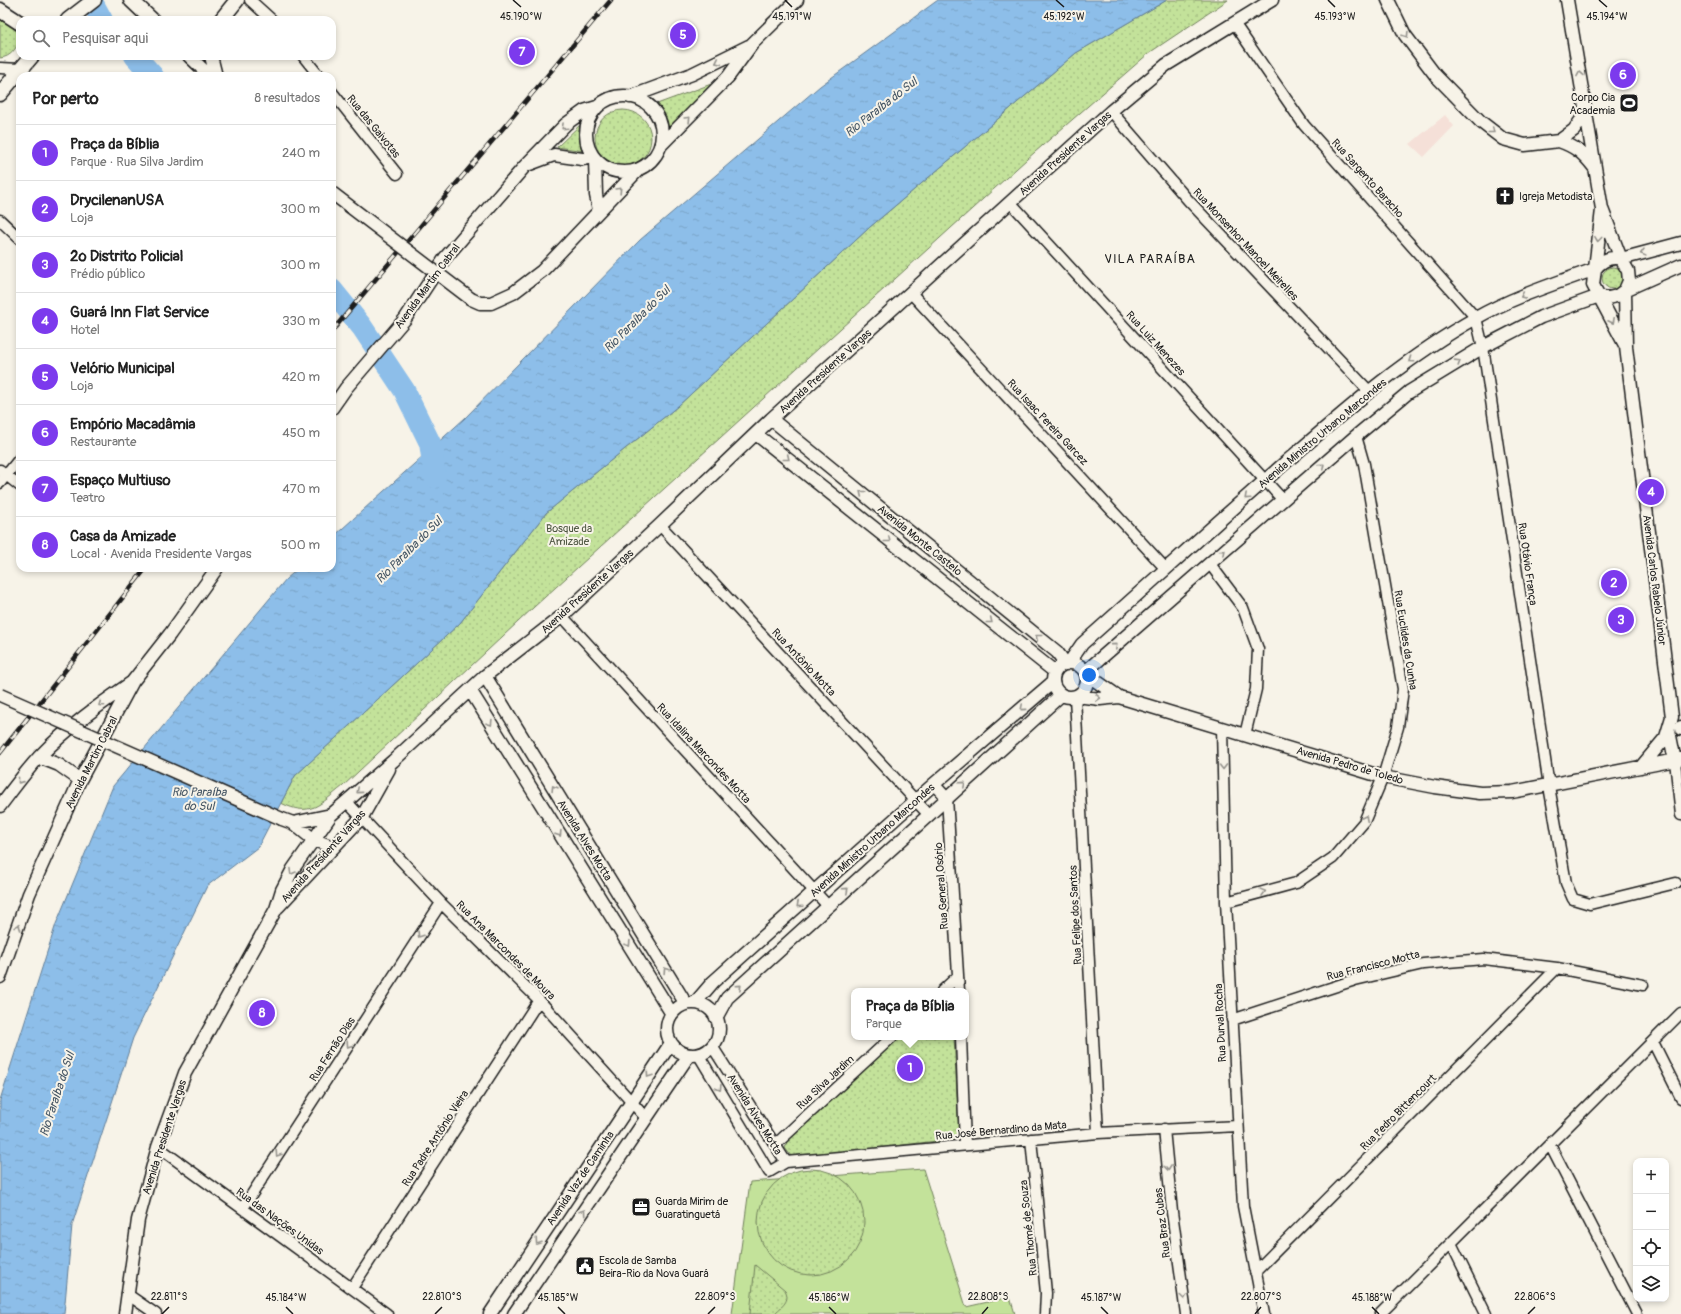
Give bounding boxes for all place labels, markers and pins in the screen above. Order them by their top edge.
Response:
pin: 5 [670,20,696,50]
pin: 7 [509,37,535,67]
pin: 6 [1610,60,1636,90]
place label: Corpo Cia Academia [1570,91,1615,117]
sports icon: Corpo Cia Academia [1618,92,1640,114]
church icon: Igreja Metodista [1494,185,1516,207]
place label: Igreja Metodista [1519,190,1592,203]
pin: 4 [1638,477,1664,507]
pin: 2 [1601,568,1627,598]
pin: 3 [1608,605,1634,635]
pin: 8 [249,998,275,1028]
pin: 1 [897,1053,923,1083]
place label: Guarda Mirim de Guaratinguetá [655,1195,729,1221]
office icon: Guarda Mirim de Guaratinguetá [630,1196,652,1218]
place label: Escola de Samba Beira-Rio da Nova Guará [599,1254,709,1280]
public building icon: Escola de Samba Beira-Rio da Nova Guará [574,1255,596,1277]

